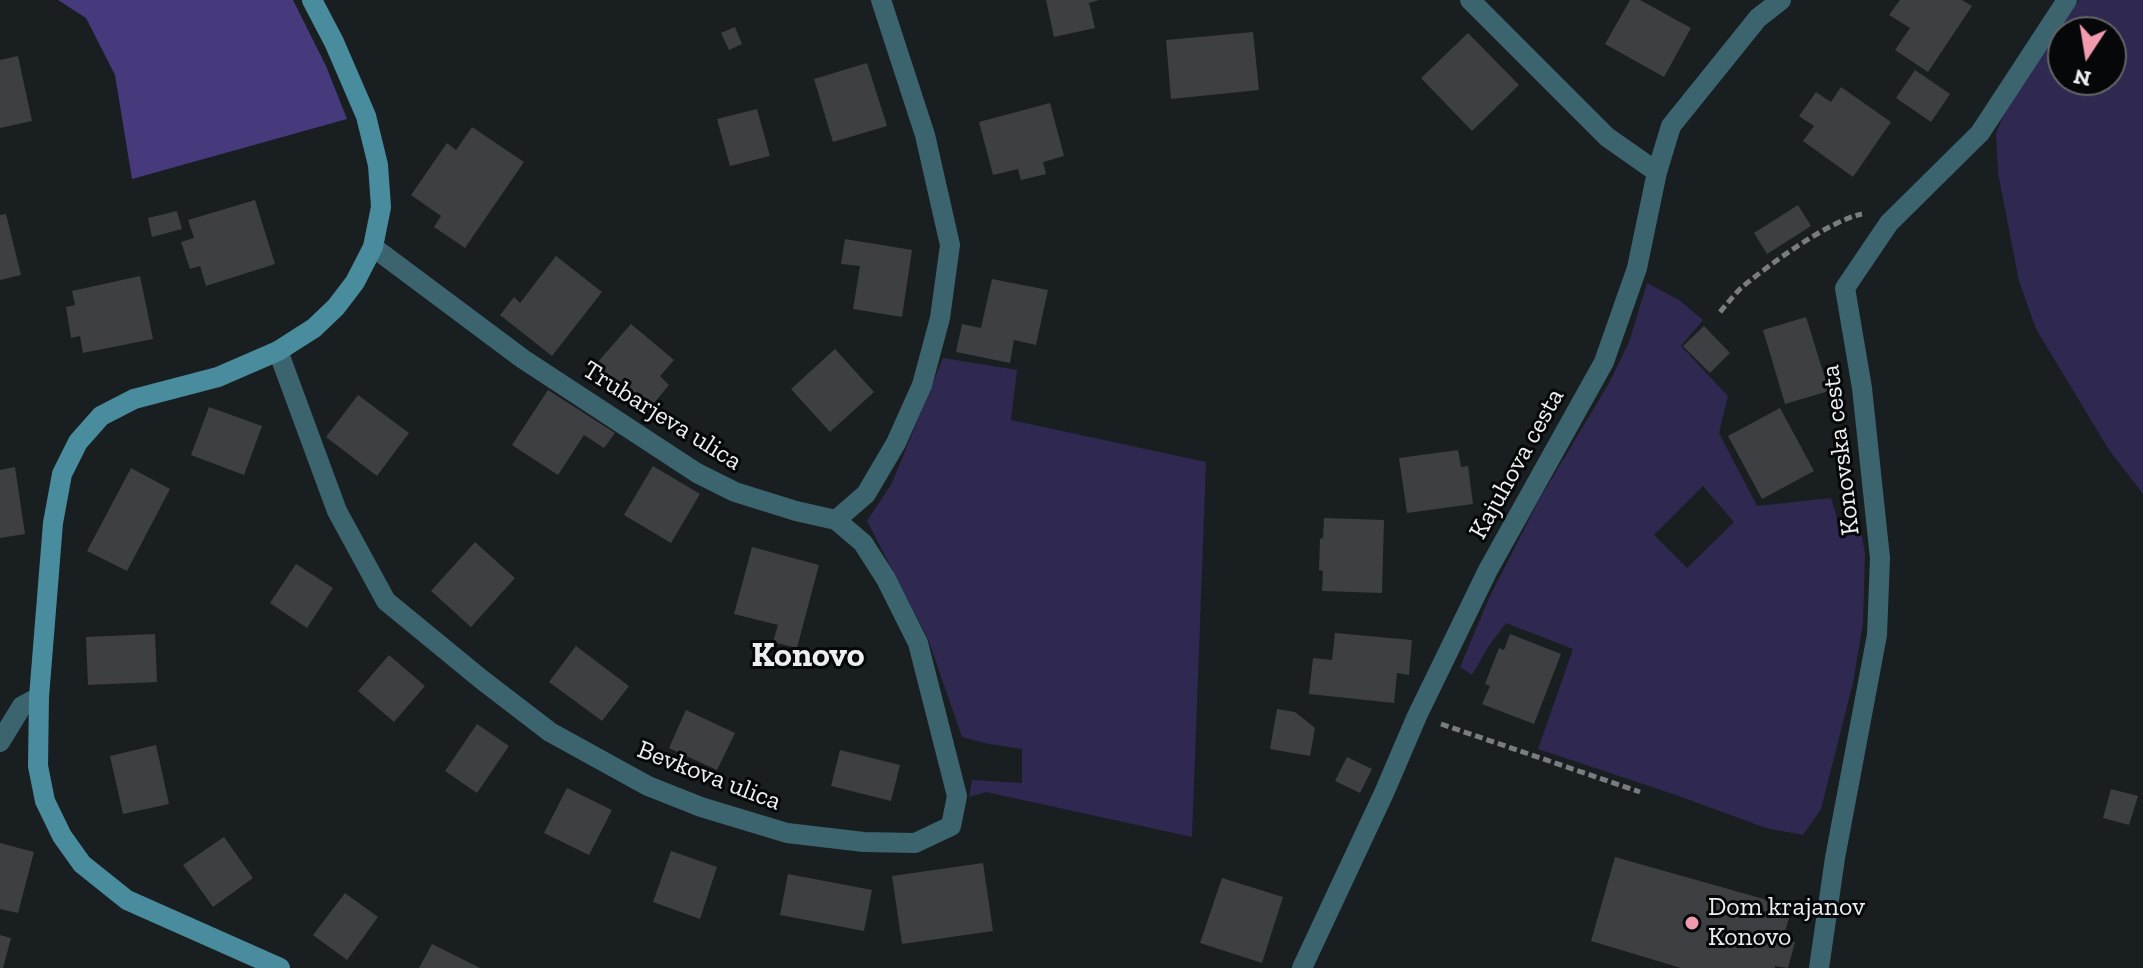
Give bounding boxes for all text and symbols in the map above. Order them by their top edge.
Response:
north arrow [2047,16,2127,96]
text: N [2071,63,2093,93]
street label: Trubarjeva ulica [577,355,747,477]
street label: Konovska cesta [1815,363,1867,537]
street label: Kajuhova cesta [1463,383,1571,545]
district label: Konovo [751,636,865,676]
street label: Bevkova ulica [633,734,785,818]
place label: Dom krajanov Konovo [1708,892,1865,954]
marker: Dom krajanov Konovo [1683,914,1701,932]

